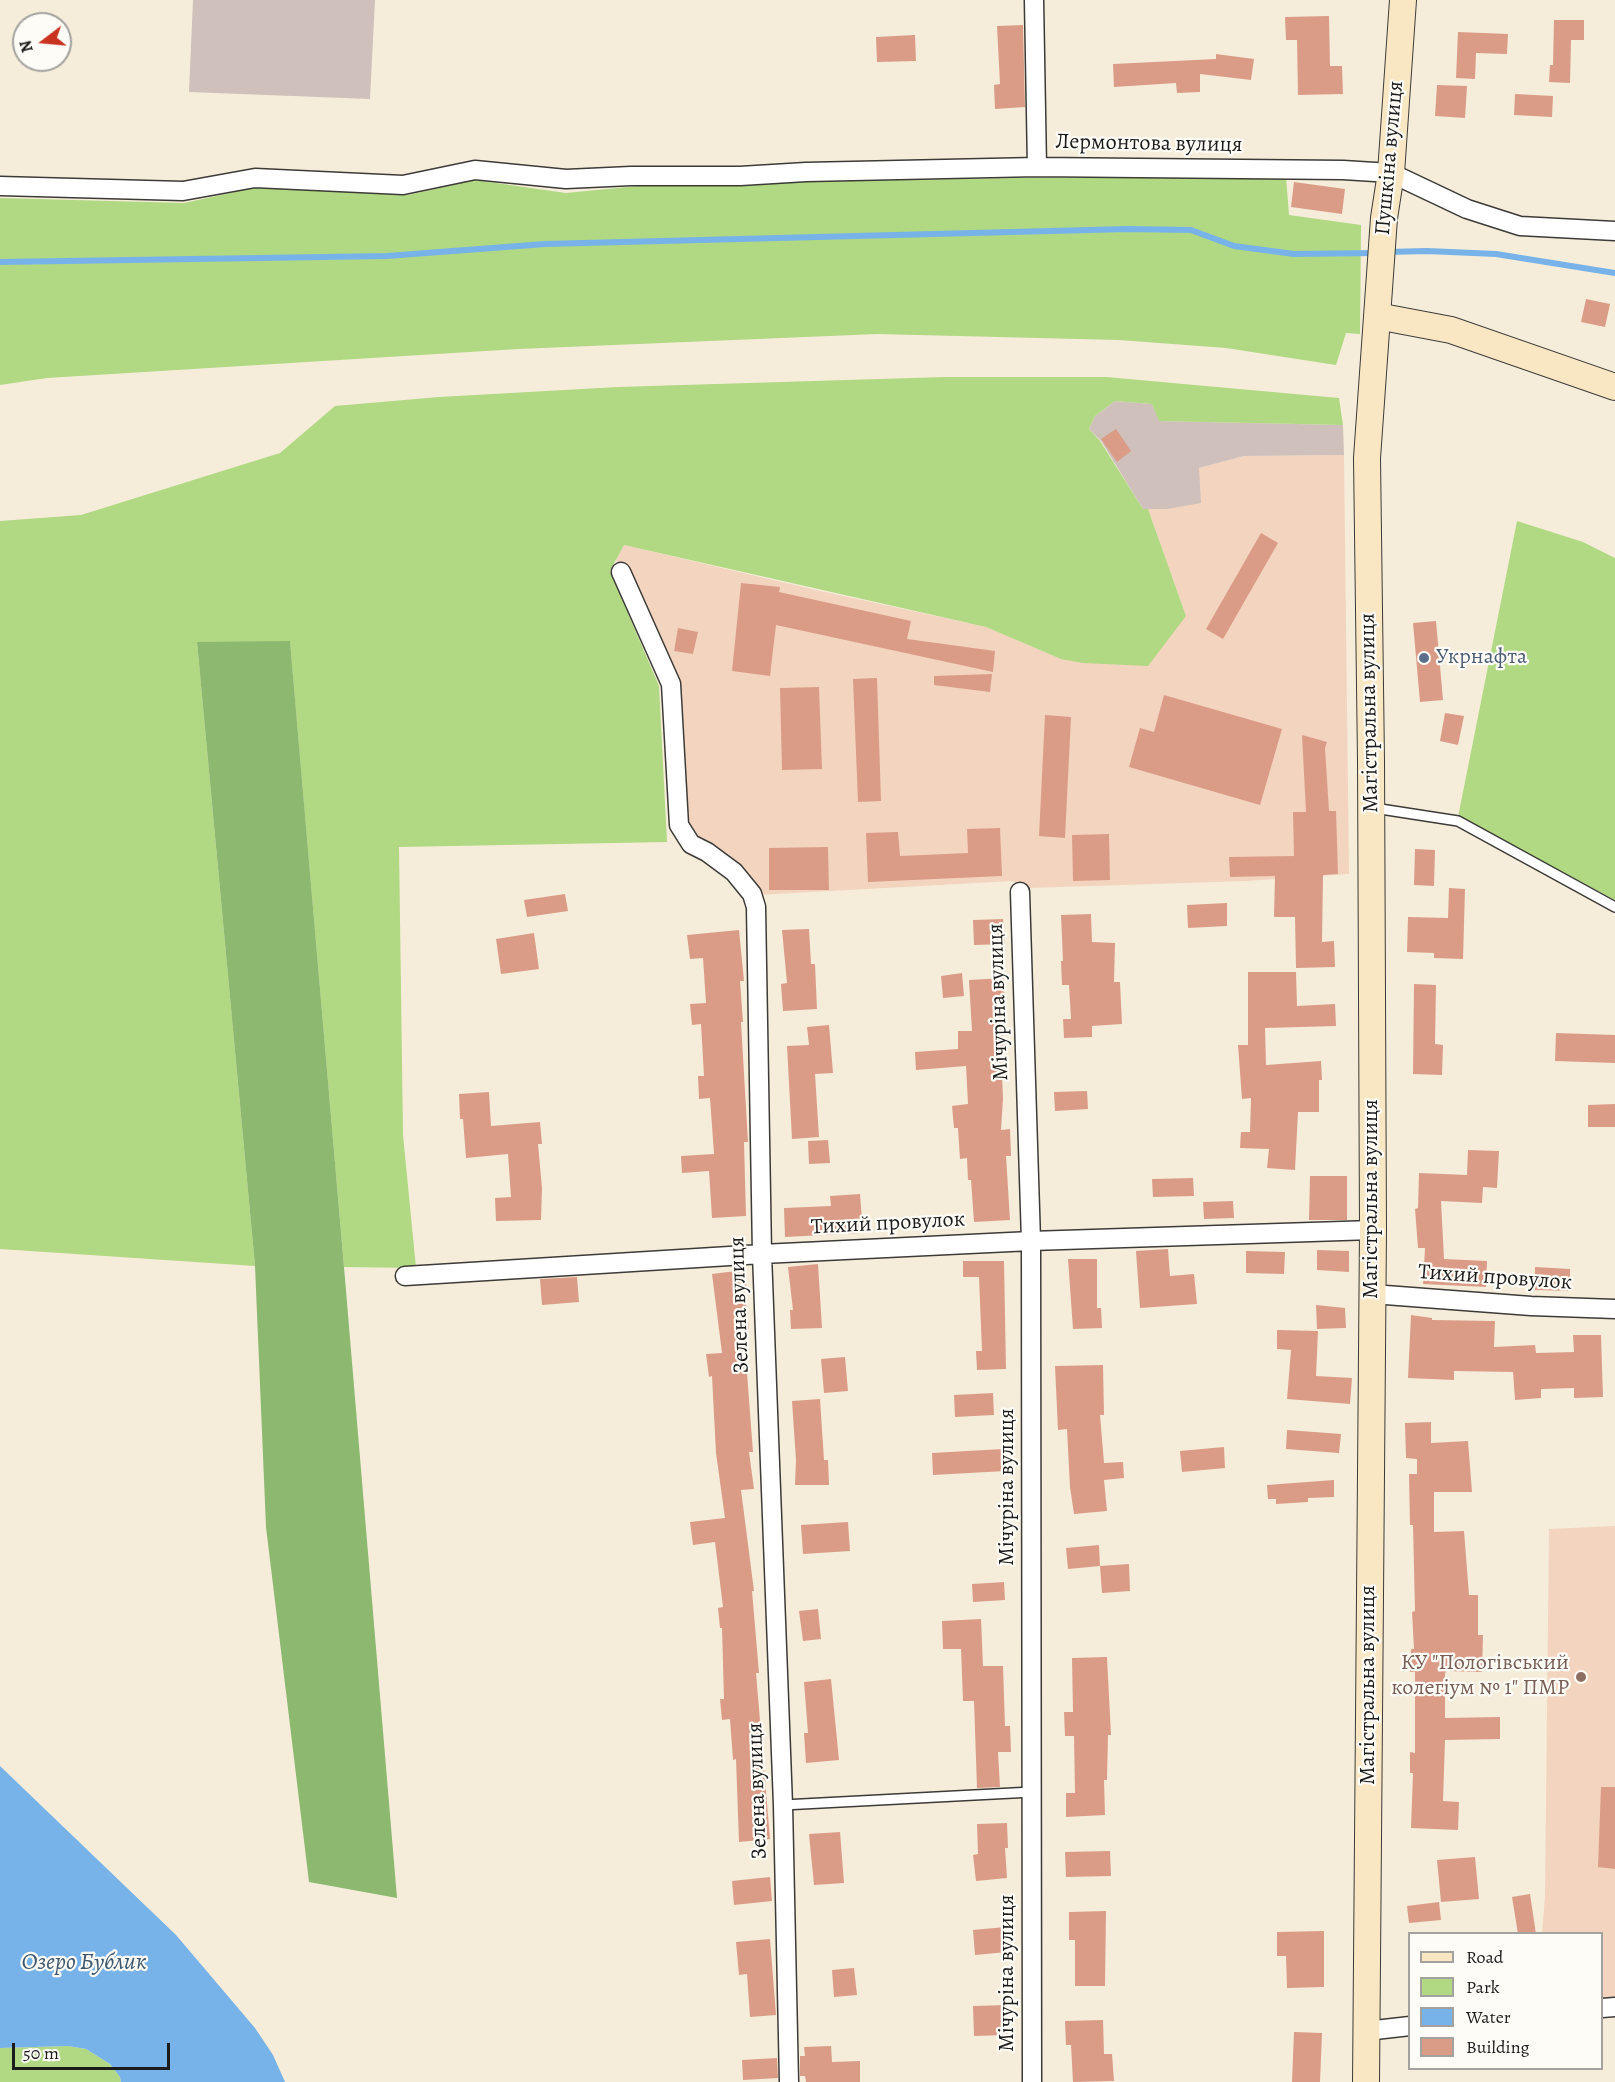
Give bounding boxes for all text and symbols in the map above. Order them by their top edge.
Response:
north arrow [12,12,72,72]
text: N [14,38,39,55]
street label: Пушкіна вулиця [1370,80,1410,236]
street label: Лермонтова вулиця [1055,129,1243,159]
street label: Магістральна вулиця [1355,613,1385,813]
place label: Укрнафта [1436,645,1527,671]
marker: Укрнафта [1417,651,1431,665]
street label: Мічуріна вулиця [983,923,1015,1081]
street label: Магістральна вулиця [1359,1099,1385,1299]
street label: Тихий провулок [810,1207,966,1241]
street label: Зелена вулиця [724,1236,756,1374]
street label: Тихий провулок [1417,1259,1573,1297]
street label: Мічуріна вулиця [995,1408,1021,1566]
street label: Магістральна вулиця [1356,1585,1382,1785]
place label: КУ "Пологівський колегіум № 1" ПМР [1391,1651,1569,1702]
marker: КУ "Пологівський колегіум № 1" ПМР [1574,1670,1588,1684]
street label: Зелена вулиця [742,1722,774,1860]
street label: Мічуріна вулиця [995,1894,1021,2052]
legend [1408,1932,1603,2070]
text: Road [1466,1945,1503,1969]
water label: Озеро Бублик [22,1949,146,1977]
text: Park [1466,1975,1500,1999]
text: Water [1466,2005,1511,2029]
scale bar [15,2031,172,2069]
text: Building [1466,2035,1530,2059]
text: 50 m [23,2041,59,2065]

